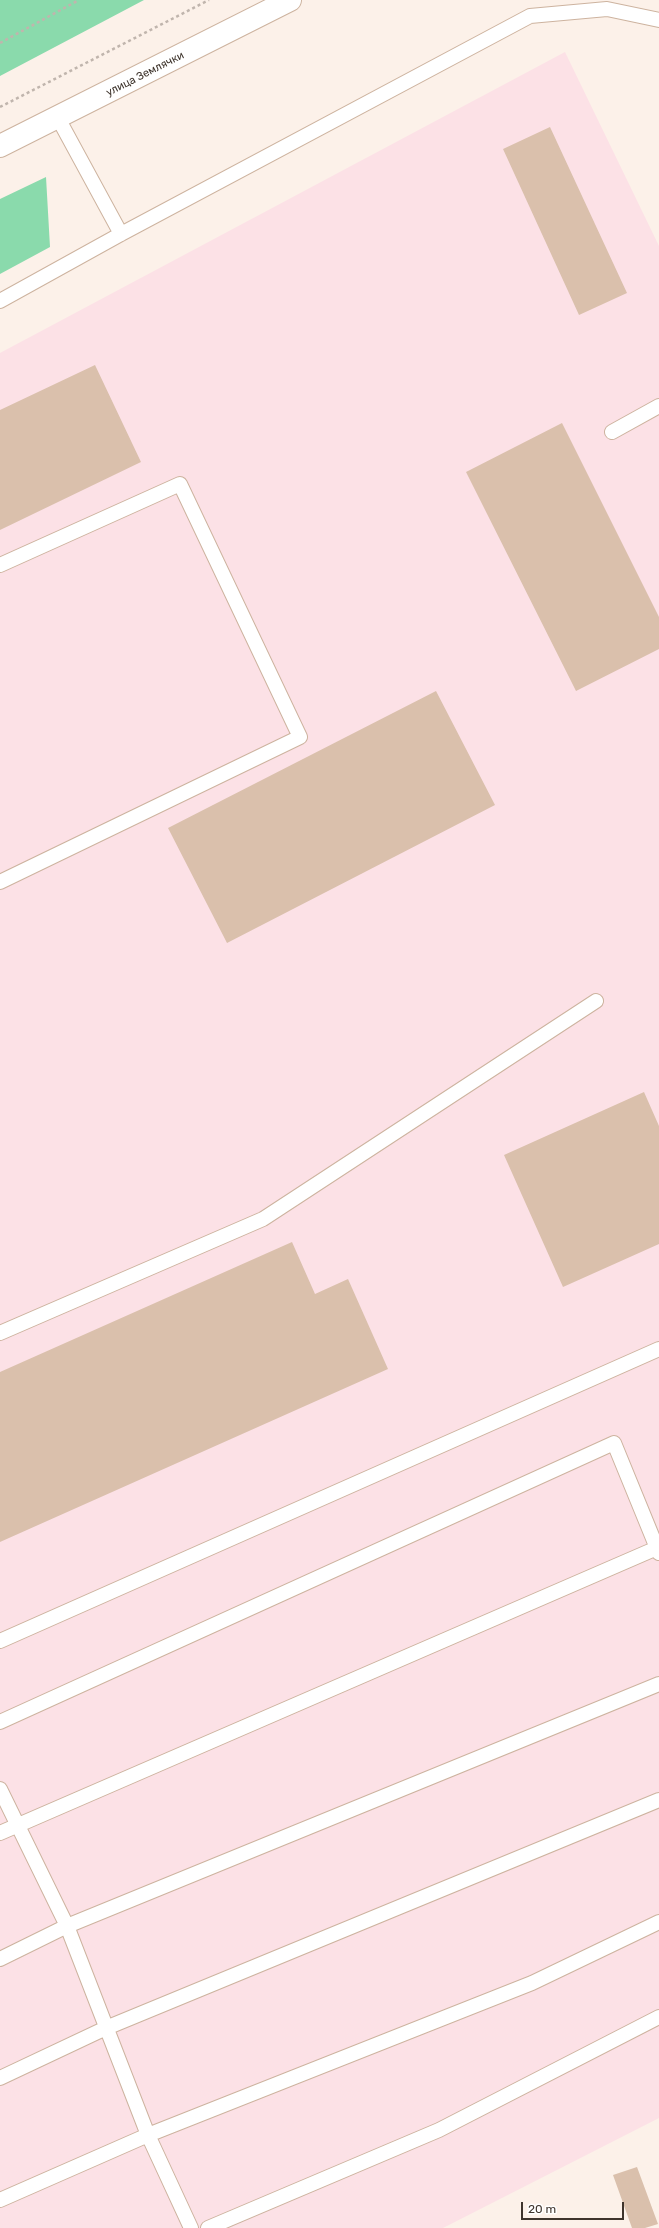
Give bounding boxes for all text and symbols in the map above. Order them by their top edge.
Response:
street label: улица Землячки [104,49,186,99]
scale bar [523,2194,626,2220]
text: 20 m [528,2202,556,2216]

